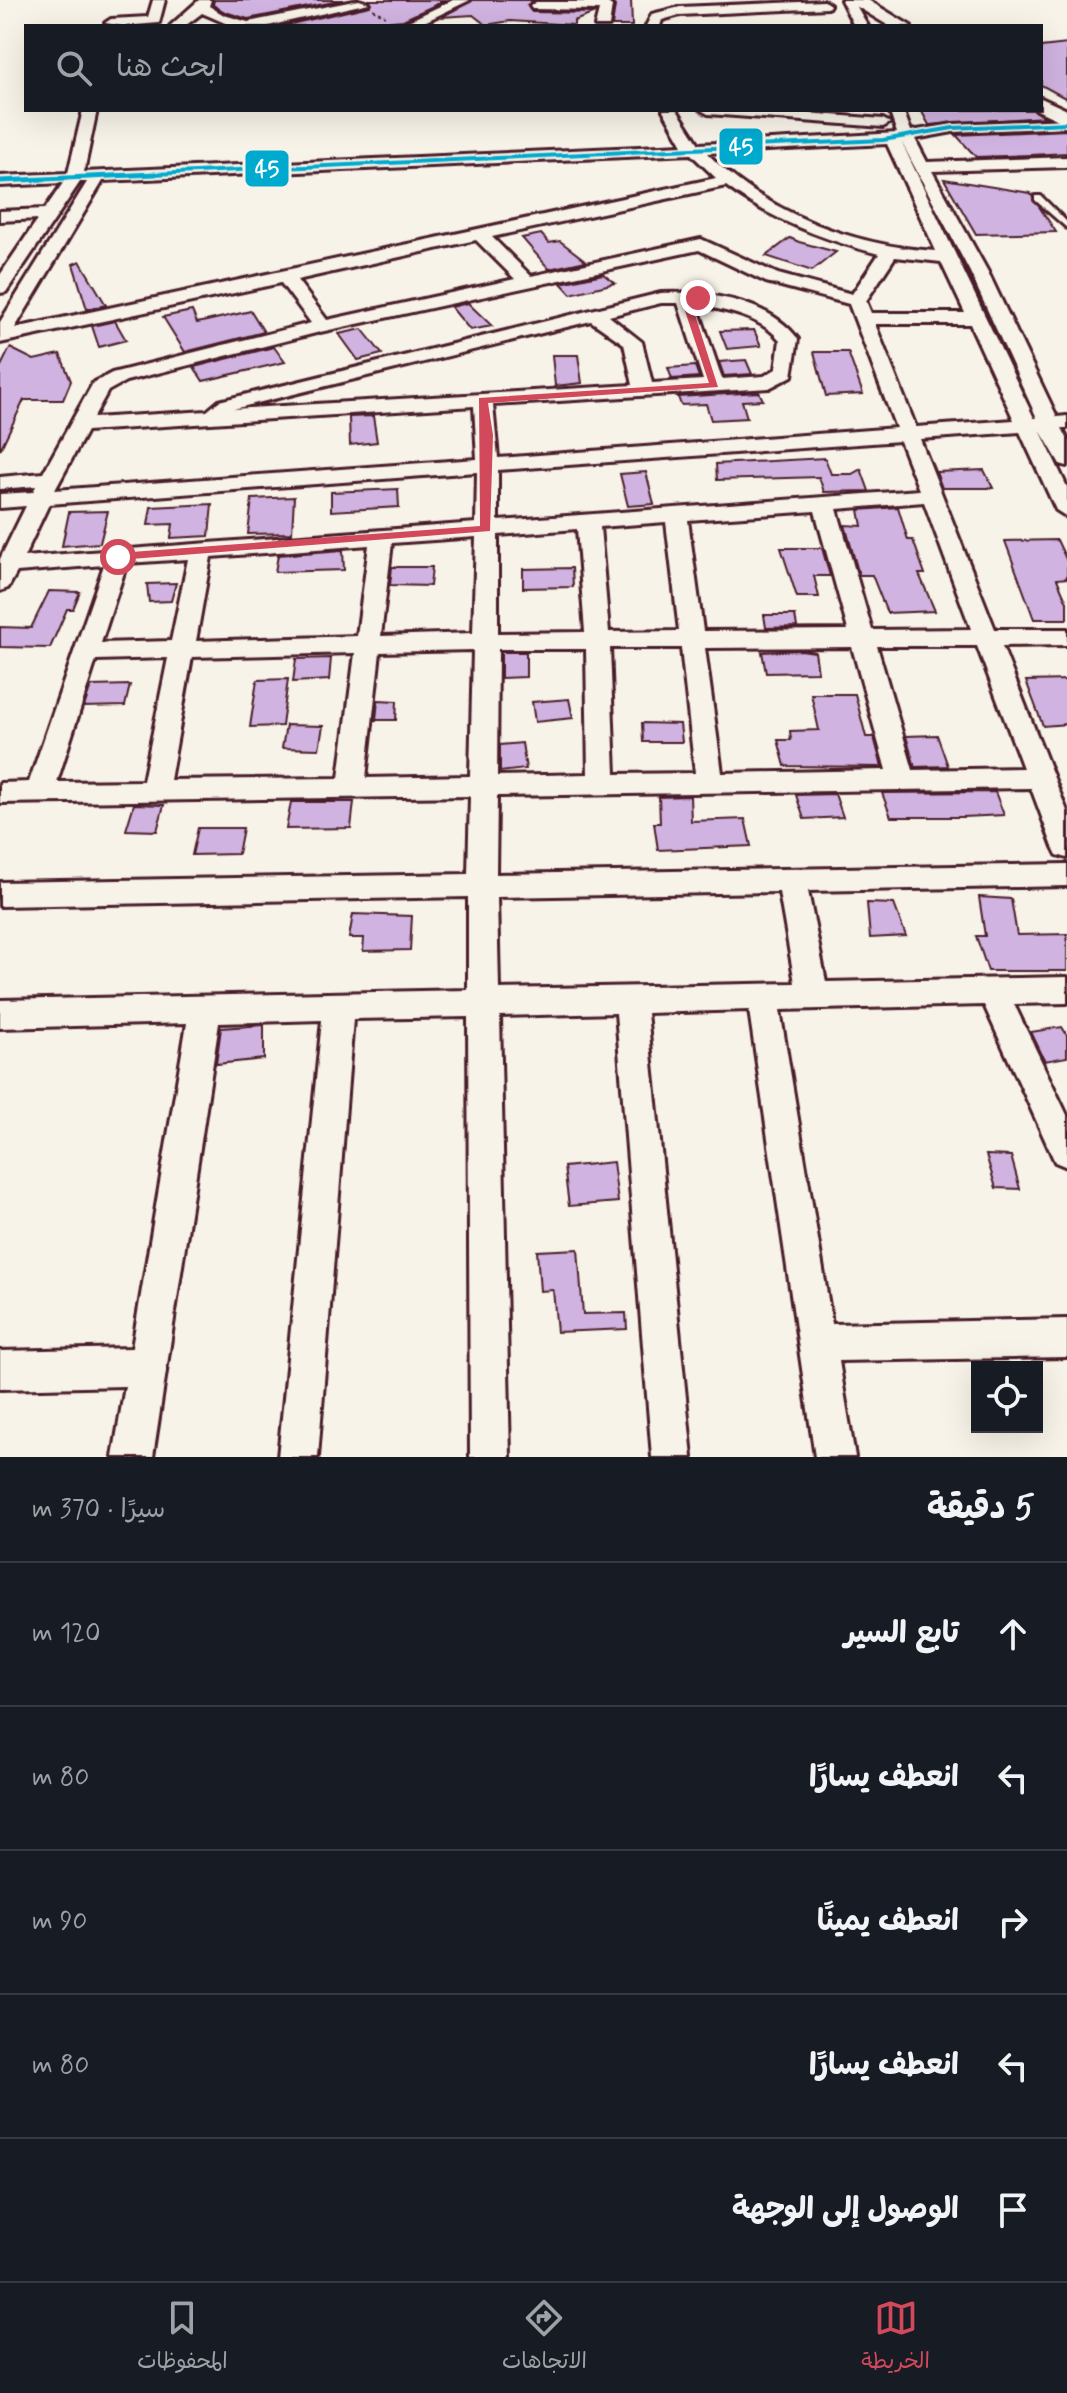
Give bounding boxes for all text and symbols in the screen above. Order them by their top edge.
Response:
search box [24,24,1043,112]
icon: search [52,46,96,90]
text: ابحث هنا [116,48,224,87]
line badge: 45 [718,127,764,166]
text: 45 [729,134,754,162]
line badge: 45 [244,149,290,188]
text: 45 [255,156,280,184]
route end [680,280,716,316]
route start [100,539,136,575]
map controls [971,1361,1043,1433]
button: locate [971,1361,1043,1433]
text: 5 دقيقة [927,1486,1035,1531]
text: سيرًا · 370 m [32,1493,165,1527]
icon: ahead [991,1612,1035,1656]
text: تابع السير [844,1614,959,1653]
text: 120 m [32,1617,101,1651]
icon: left [991,1756,1035,1800]
text: انعطف يسارًا [809,1758,959,1797]
text: 80 m [32,1761,89,1795]
icon: right [991,1900,1035,1944]
text: انعطف يمينًا [817,1902,959,1941]
text: 90 m [32,1905,87,1939]
icon: left [991,2044,1035,2088]
text: انعطف يسارًا [809,2046,959,2085]
text: 80 m [32,2049,89,2083]
icon: arrive [991,2188,1035,2232]
text: الوصول إلى الوجهة [732,2190,959,2229]
tab: المحفوظات [137,2296,228,2380]
tab: الاتجاهات [502,2296,587,2380]
tab: الخريطة [861,2296,930,2380]

